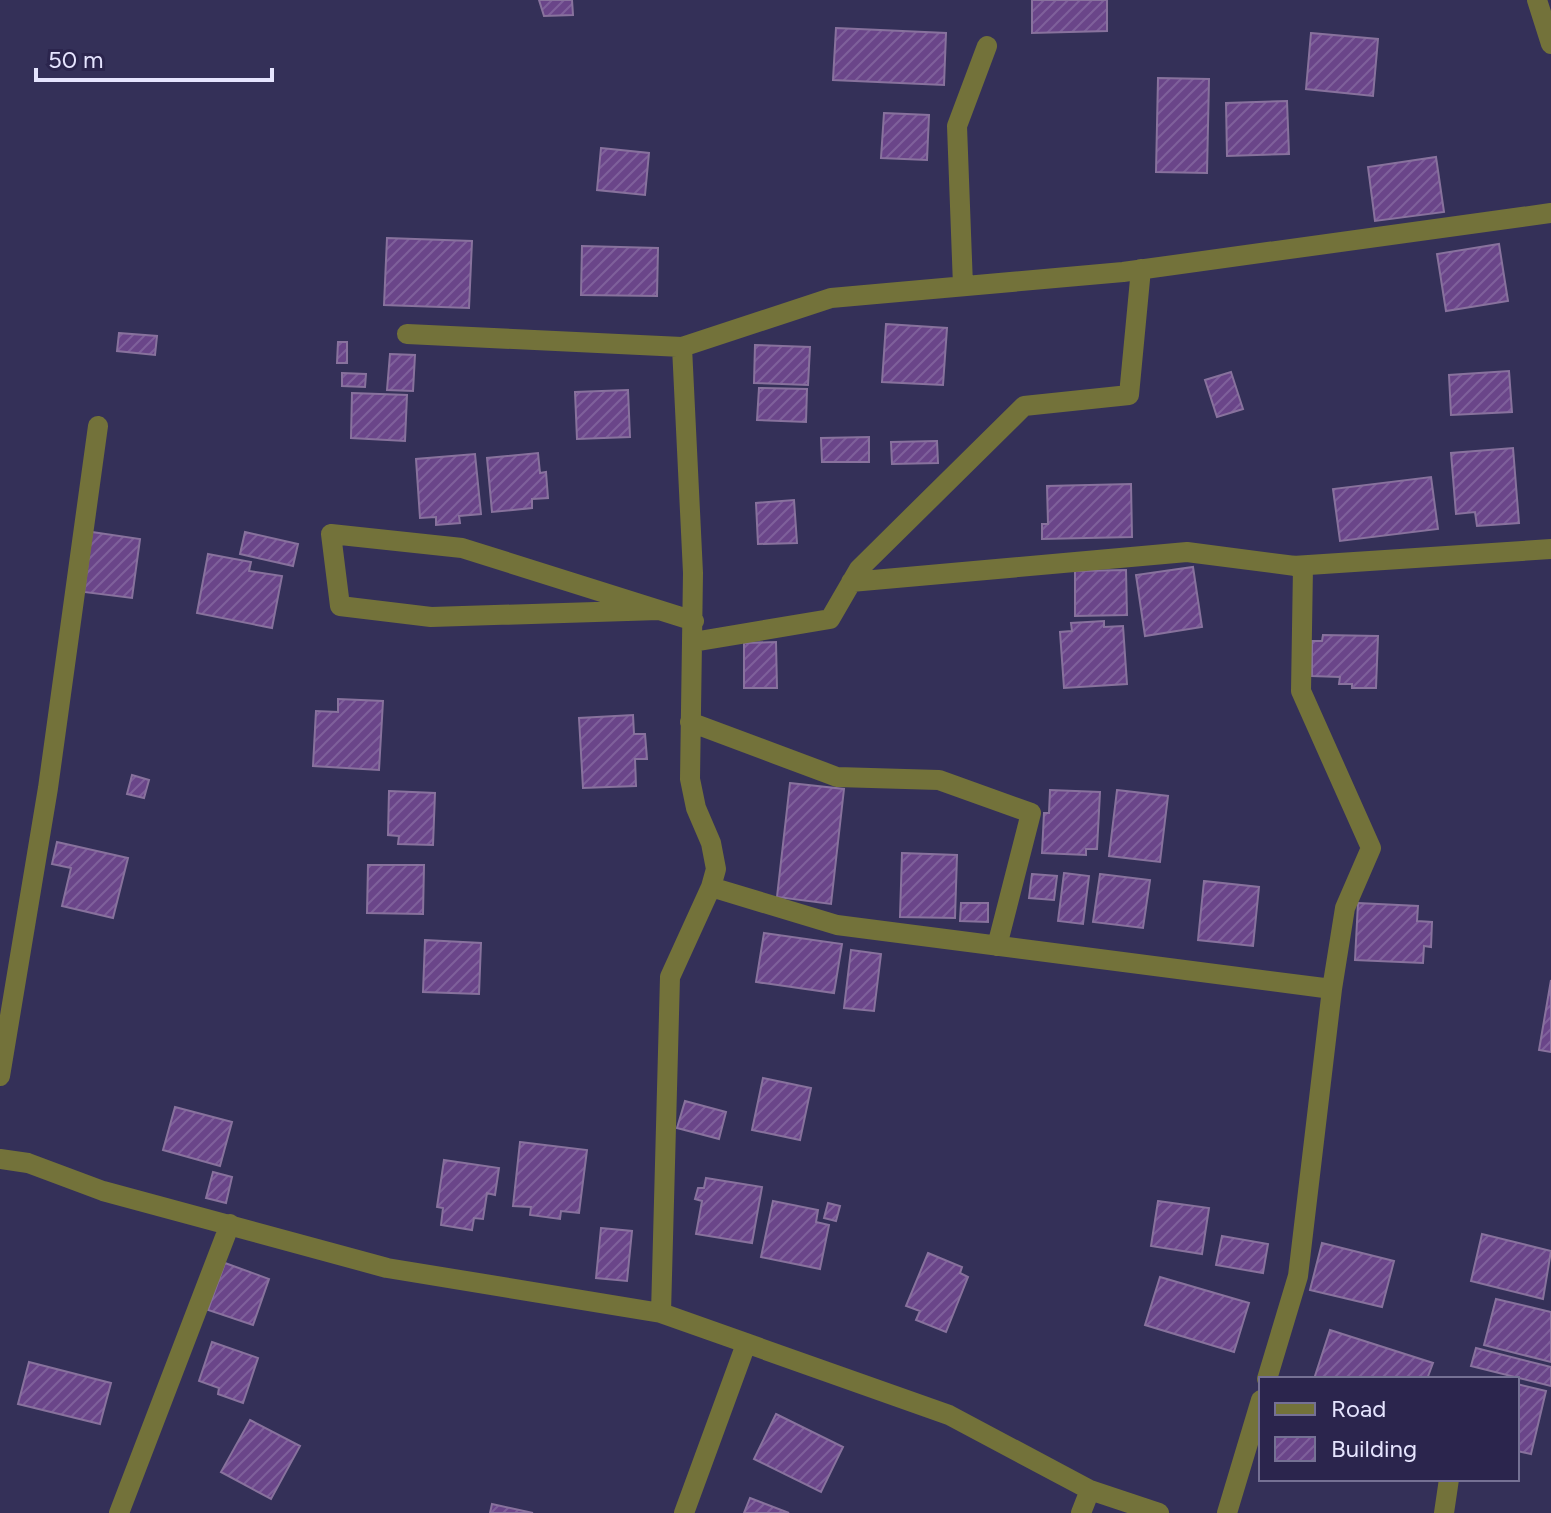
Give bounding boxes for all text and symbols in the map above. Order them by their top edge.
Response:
scale bar [36,32,272,82]
text: 50 m [48,45,104,74]
legend [1259,1377,1519,1481]
text: Road [1331,1394,1386,1423]
text: Building [1331,1434,1417,1463]

